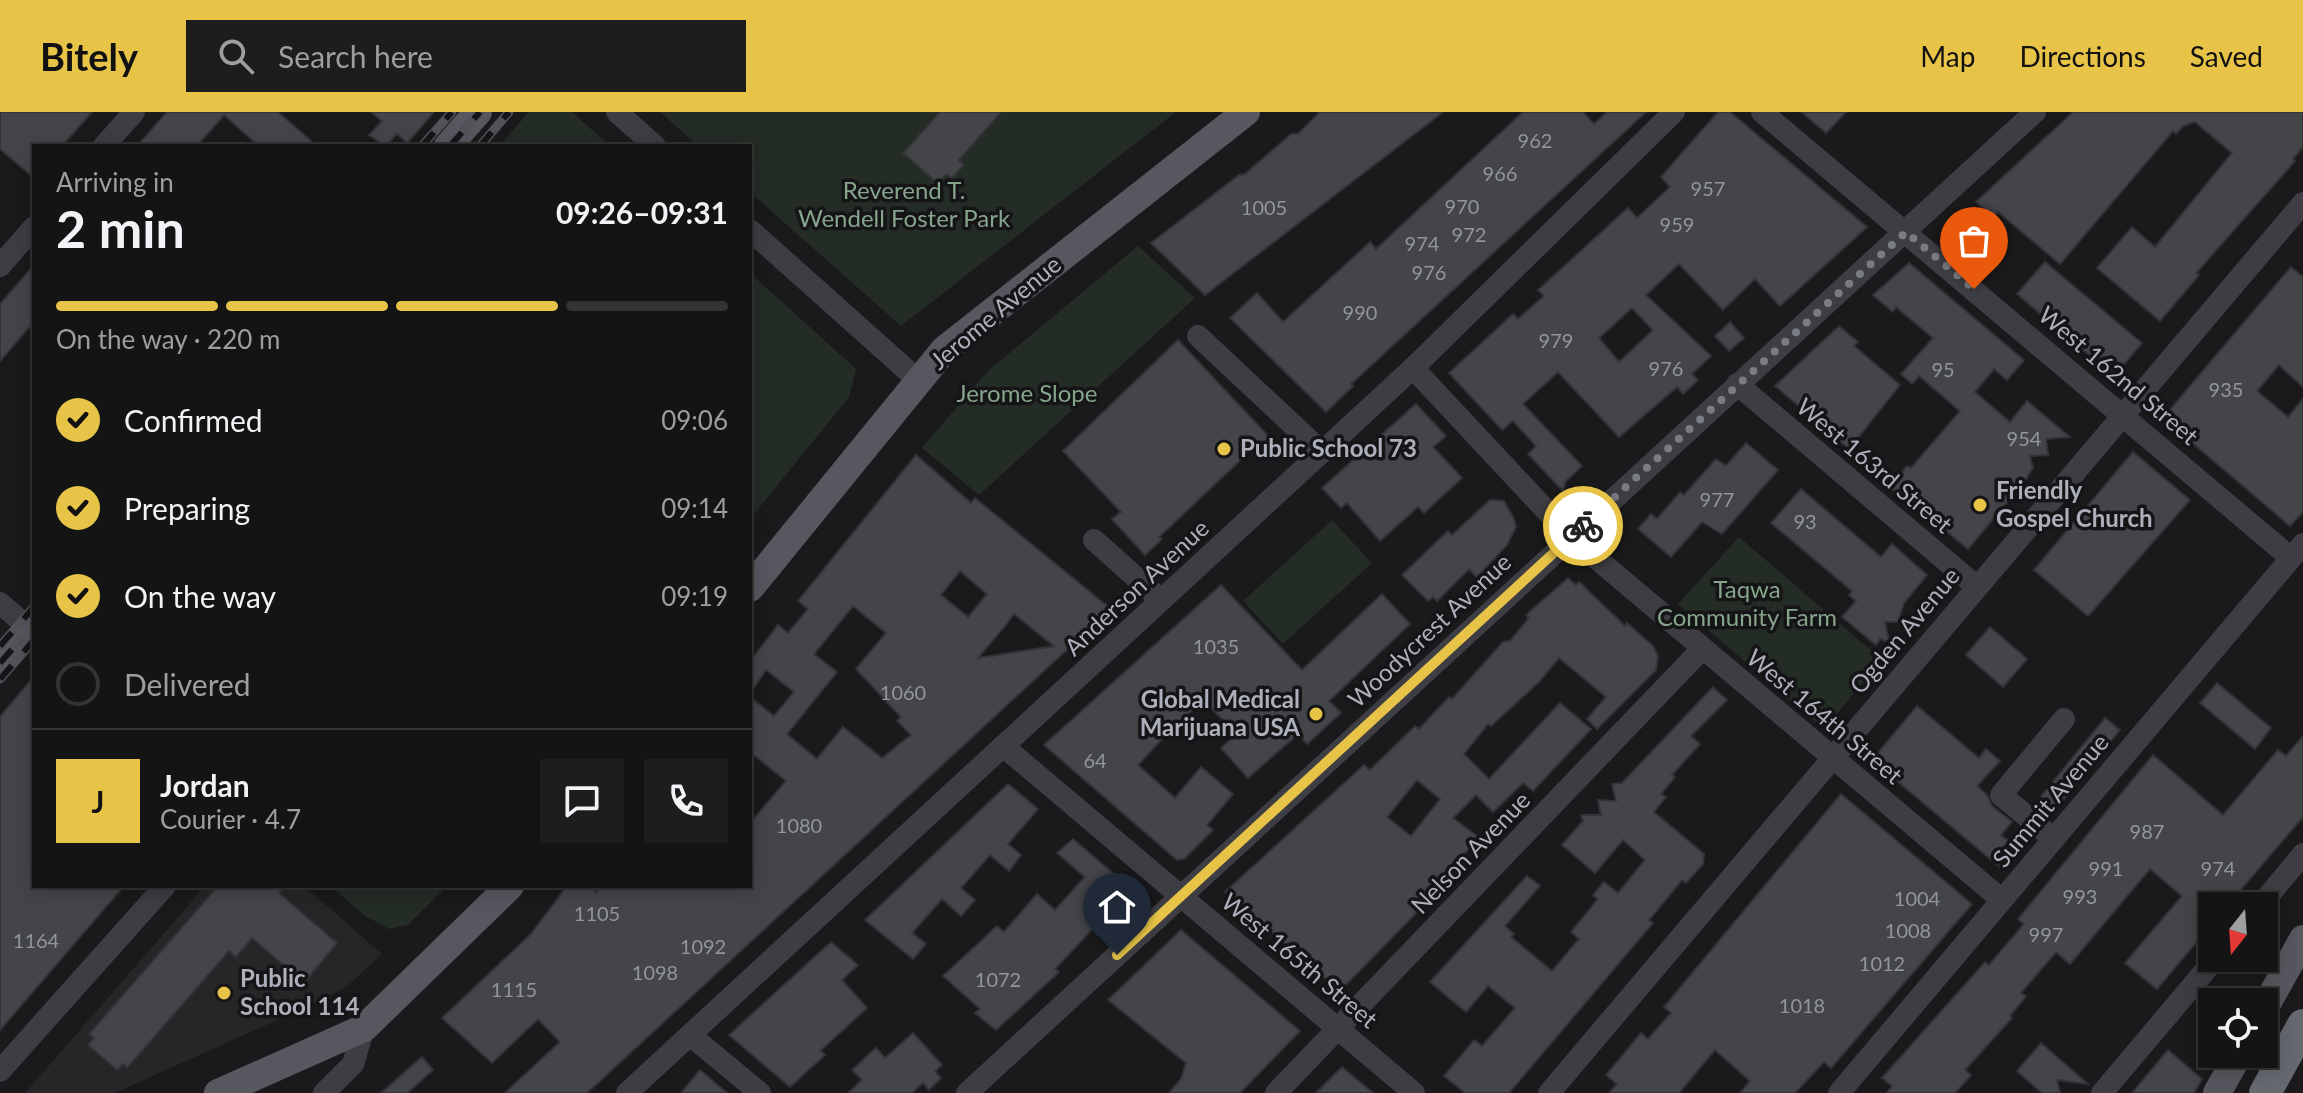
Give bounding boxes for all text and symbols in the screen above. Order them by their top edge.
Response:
search box [186,20,746,92]
text: Bitely [40,33,138,79]
icon: search [214,34,258,78]
text: Search here [278,38,433,74]
text: Map [1920,39,1975,73]
text: Directions [2019,39,2146,73]
text: Saved [2190,39,2263,73]
house number: 962 [1518,128,1552,152]
house number: 966 [1483,161,1517,185]
text: Arriving in [56,166,174,198]
park label: Reverend T. Wendell Foster Park [798,175,1011,232]
house number: 957 [1691,176,1725,200]
text: 09:26–09:31 [556,194,728,230]
house number: 970 [1445,194,1479,218]
house number: 1005 [1241,195,1287,219]
text: 2 min [56,197,185,259]
pin [1940,207,2008,289]
house number: 959 [1660,212,1694,236]
icon: bag [1952,219,1996,263]
house number: 972 [1452,222,1486,246]
house number: 974 [1405,231,1440,255]
street label: Jerome Avenue [924,249,1066,375]
house number: 976 [1412,260,1446,284]
house number: 990 [1343,300,1377,324]
street label: West 162nd Street [2033,300,2205,450]
text: On the way · 220 m [56,323,280,355]
house number: 979 [1539,328,1573,352]
house number: 976 [1649,356,1683,380]
house number: 95 [1931,357,1955,381]
house number: 935 [2209,377,2243,401]
park label: Jerome Slope [956,378,1098,407]
street label: West 163rd Street [1791,391,1959,539]
icon: check [56,398,100,442]
text: Confirmed [124,402,263,438]
text: 09:06 [661,404,728,436]
house number: 954 [2007,426,2042,450]
place label: Public School 73 [1240,433,1417,462]
marker: Public School 73 [1215,440,1233,458]
place label: Friendly Gospel Church [1996,475,2153,532]
icon: check [56,486,100,530]
courier [1543,486,1623,566]
house number: 977 [1700,487,1734,511]
text: Preparing [124,490,250,526]
text: 09:14 [661,492,728,524]
marker: Friendly Gospel Church [1971,496,1989,514]
icon: bike [1561,504,1605,548]
house number: 93 [1793,509,1817,533]
street label: Anderson Avenue [1058,513,1214,661]
street label: Woodycrest Avenue [1341,547,1517,713]
street label: Ogden Avenue [1843,561,1965,699]
icon: check [56,574,100,618]
park label: Taqwa Community Farm [1657,574,1837,631]
text: On the way [124,578,276,614]
text: 09:19 [661,580,728,612]
house number: 1035 [1193,634,1239,658]
street label: West 164th Street [1741,642,1909,790]
text: Delivered [124,666,251,702]
house number: 1060 [880,680,926,704]
place label: Global Medical Marijuana USA [1140,684,1300,741]
marker: Global Medical Marijuana USA [1307,705,1325,723]
street label: Summit Avenue [1986,728,2114,872]
house number: 64 [1083,748,1107,772]
button: chat [540,759,624,843]
button: phone [644,759,728,843]
text: Jordan [160,767,250,803]
text: J [92,783,104,819]
street label: Nelson Avenue [1404,785,1535,919]
text: Courier · 4.7 [160,803,301,835]
house number: 1080 [776,813,822,837]
house number: 987 [2130,819,2164,843]
house number: 991 [2089,856,2123,880]
house number: 974 [2201,856,2236,880]
pin [1083,873,1151,955]
house number: 993 [2063,884,2097,908]
icon: home [1095,885,1139,929]
street label: West 165th Street [1216,886,1384,1034]
house number: 1004 [1894,886,1941,910]
north arrow [2198,892,2278,972]
map controls [2198,892,2278,1068]
house number: 1105 [574,901,620,925]
house number: 1008 [1885,918,1931,942]
house number: 997 [2029,922,2063,946]
house number: 1164 [13,928,60,952]
house number: 1092 [680,934,726,958]
house number: 1012 [1859,951,1905,975]
house number: 1098 [632,960,678,984]
place label: Public School 114 [240,963,359,1020]
house number: 1072 [975,967,1021,991]
house number: 1115 [491,977,537,1001]
marker: Public School 114 [215,984,233,1002]
button: locate [2198,988,2278,1068]
house number: 1018 [1779,993,1825,1017]

